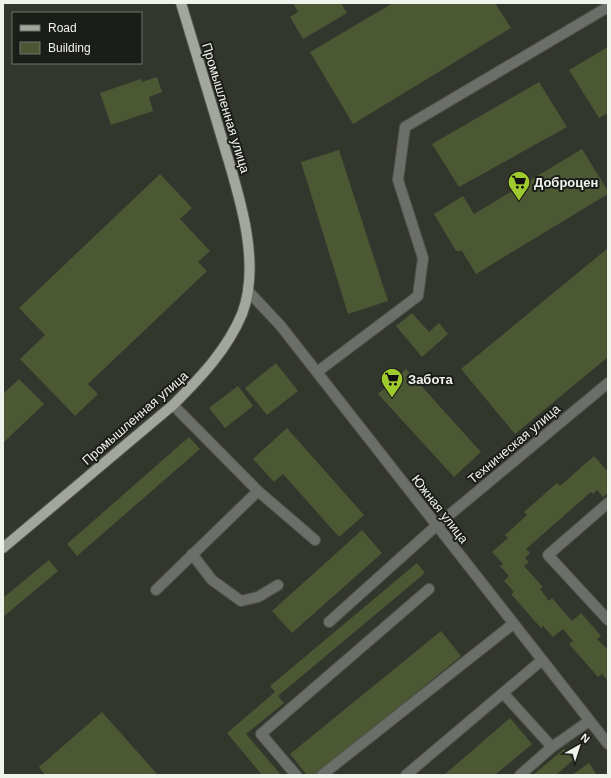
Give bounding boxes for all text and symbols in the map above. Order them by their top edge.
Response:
legend [12,12,142,64]
text: Road [48,21,77,35]
text: Building [48,41,91,55]
street label: Промышленная улица [199,41,253,176]
supermarket icon: Доброцен [506,169,532,202]
place label: Доброцен [534,175,598,190]
supermarket icon: Забота [379,366,405,399]
street label: Промышленная улица [79,367,192,468]
place label: Забота [408,372,453,387]
street label: Техническая улица [465,401,564,487]
street label: Южная улица [409,472,472,547]
north arrow [559,726,599,766]
text: N [578,731,592,745]

